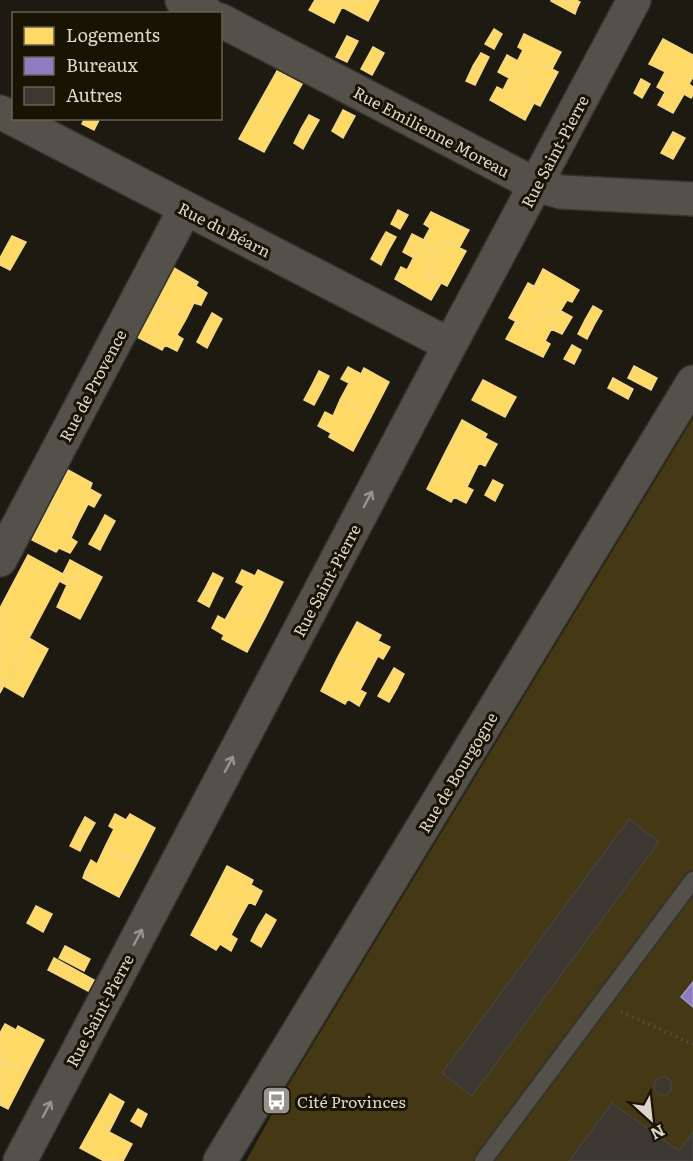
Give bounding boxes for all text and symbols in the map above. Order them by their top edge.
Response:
legend [12,12,222,120]
text: Logements [66,21,160,48]
text: Bureaux [66,51,139,78]
street label: Rue Emilienne Moreau [350,80,514,182]
text: Autres [66,81,122,108]
street label: Rue Saint-Pierre [514,90,594,212]
street label: Rue du Béarn [175,195,276,263]
street label: Rue de Provence [52,325,132,445]
one-way arrow [363,490,375,508]
street label: Rue Saint-Pierre [286,519,366,641]
street label: Rue de Bourgogne [411,707,503,837]
one-way arrow [224,756,235,774]
one-way arrow [133,928,144,946]
street label: Rue Saint-Pierre [59,949,139,1071]
bus stop icon: Cité Provinces [260,1085,292,1117]
place label: Cité Provinces [297,1089,406,1113]
north arrow [621,1089,681,1149]
one-way arrow [42,1101,53,1119]
text: N [647,1120,670,1147]

